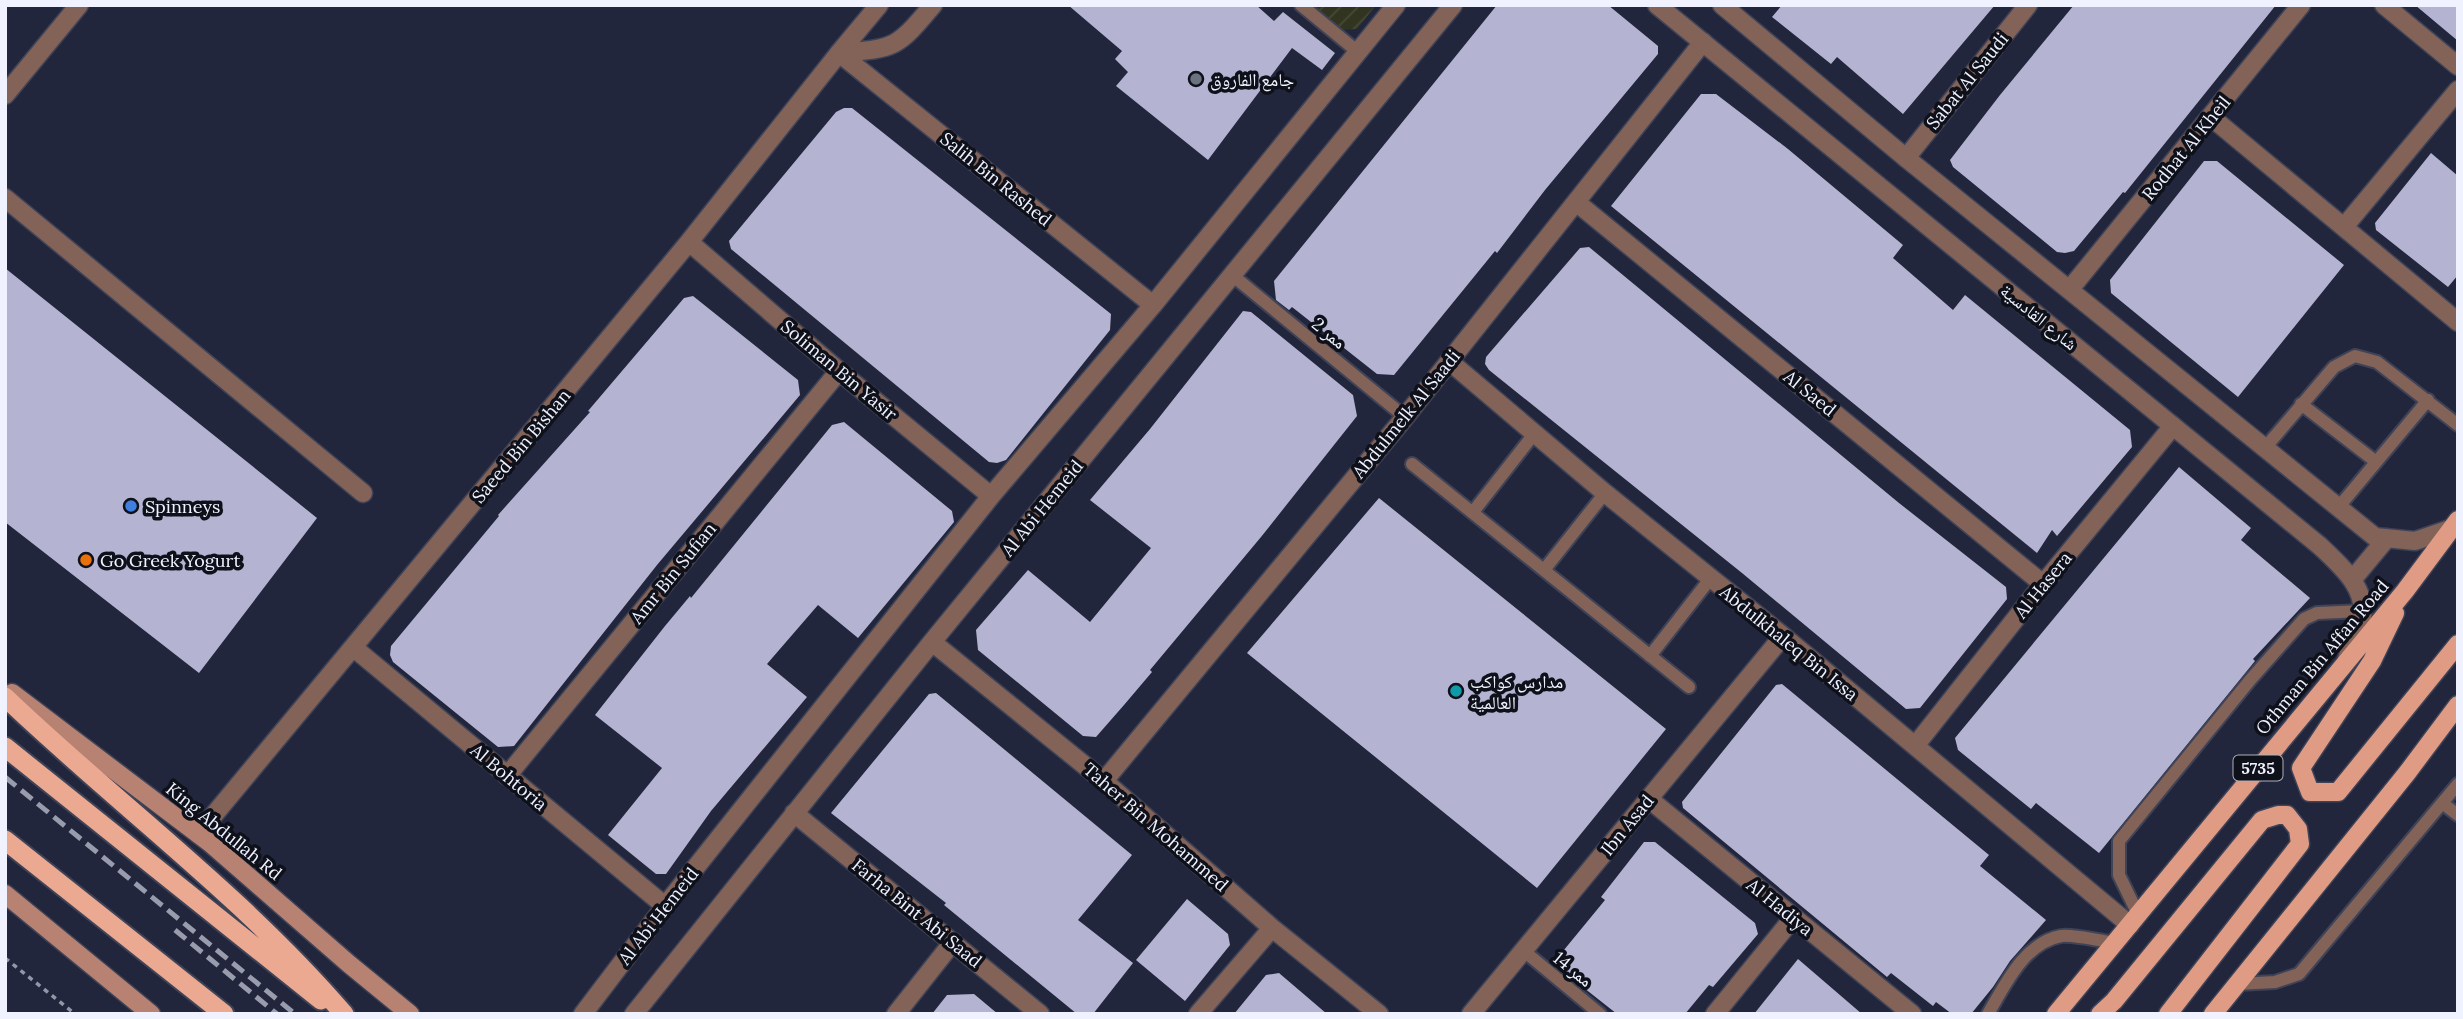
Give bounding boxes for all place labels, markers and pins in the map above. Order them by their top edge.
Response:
place label: جامع الفاروق [1210,68,1294,92]
marker: جامع الفاروق [1188,71,1204,87]
place label: Spinneys [145,495,220,518]
marker: Spinneys [123,498,139,514]
place label: Go Greek Yogurt [100,549,240,572]
marker: Go Greek Yogurt [78,552,94,568]
place label: مدارس كواكب العالمية [1470,670,1563,714]
marker: مدارس كواكب العالمية [1448,683,1464,699]

